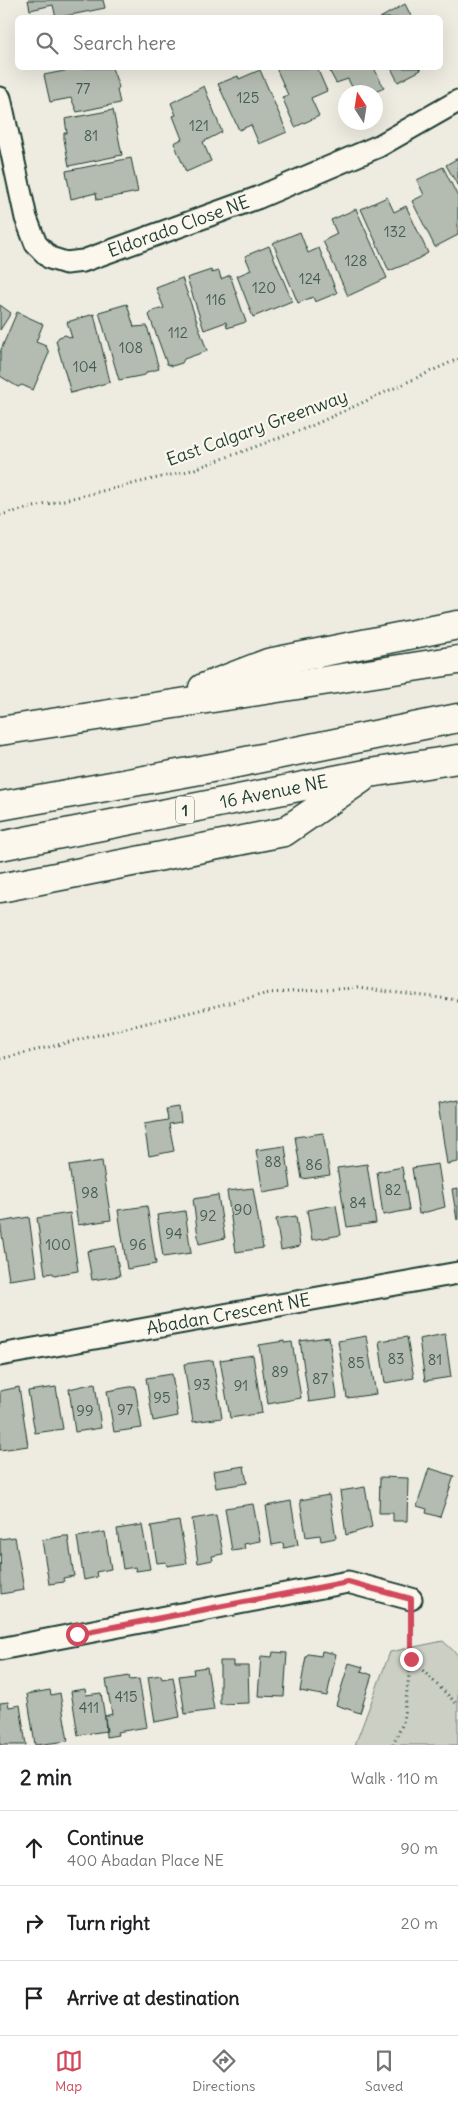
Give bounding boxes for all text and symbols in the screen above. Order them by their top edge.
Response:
search box [15,15,443,70]
icon: search [33,29,61,57]
text: Search here [73,31,176,55]
house number: 77 [76,79,90,98]
north arrow [338,85,383,130]
house number: 125 [237,88,259,107]
house number: 121 [189,116,209,135]
house number: 81 [84,126,98,145]
street label: Eldorado Close NE [104,190,252,262]
house number: 132 [384,222,406,241]
house number: 128 [345,251,367,270]
house number: 124 [299,269,322,288]
house number: 120 [252,278,276,297]
house number: 116 [206,290,226,309]
house number: 112 [168,323,188,342]
house number: 108 [119,338,143,357]
house number: 104 [73,357,98,376]
street label: East Calgary Greenway [163,384,351,471]
street label: 16 Avenue NE [218,770,330,813]
road number: 1 [176,796,194,824]
house number: 88 [264,1152,282,1171]
house number: 86 [305,1155,323,1174]
house number: 82 [385,1180,401,1199]
house number: 98 [81,1183,99,1202]
house number: 84 [349,1193,367,1212]
house number: 90 [234,1200,252,1219]
house number: 92 [200,1206,216,1225]
house number: 94 [165,1224,183,1243]
house number: 100 [45,1235,71,1254]
house number: 96 [129,1235,147,1254]
street label: Abadan Crescent NE [145,1288,312,1340]
house number: 83 [387,1349,405,1368]
house number: 81 [428,1350,442,1369]
house number: 85 [347,1353,365,1372]
house number: 89 [271,1362,289,1381]
house number: 87 [312,1369,328,1388]
house number: 93 [193,1375,211,1394]
house number: 91 [234,1376,248,1395]
house number: 95 [153,1388,171,1407]
house number: 97 [117,1400,133,1419]
house number: 99 [76,1401,94,1420]
route start [66,1623,89,1646]
route end [400,1648,423,1671]
house number: 415 [114,1687,138,1706]
house number: 411 [79,1698,99,1717]
text: 2 min [20,1764,72,1791]
text: Walk · 110 m [351,1768,438,1788]
text: Continue [67,1826,144,1850]
icon: ahead [20,1834,48,1862]
text: 90 m [400,1838,438,1858]
text: 400 Abadan Place NE [67,1850,224,1870]
icon: right [20,1909,48,1937]
text: Turn right [67,1911,150,1935]
text: 20 m [401,1913,438,1933]
icon: arrive [20,1984,48,2012]
text: Arrive at destination [67,1986,240,2010]
tab: Map [55,2047,83,2095]
tab: Directions [192,2047,255,2095]
tab: Saved [365,2047,403,2095]

